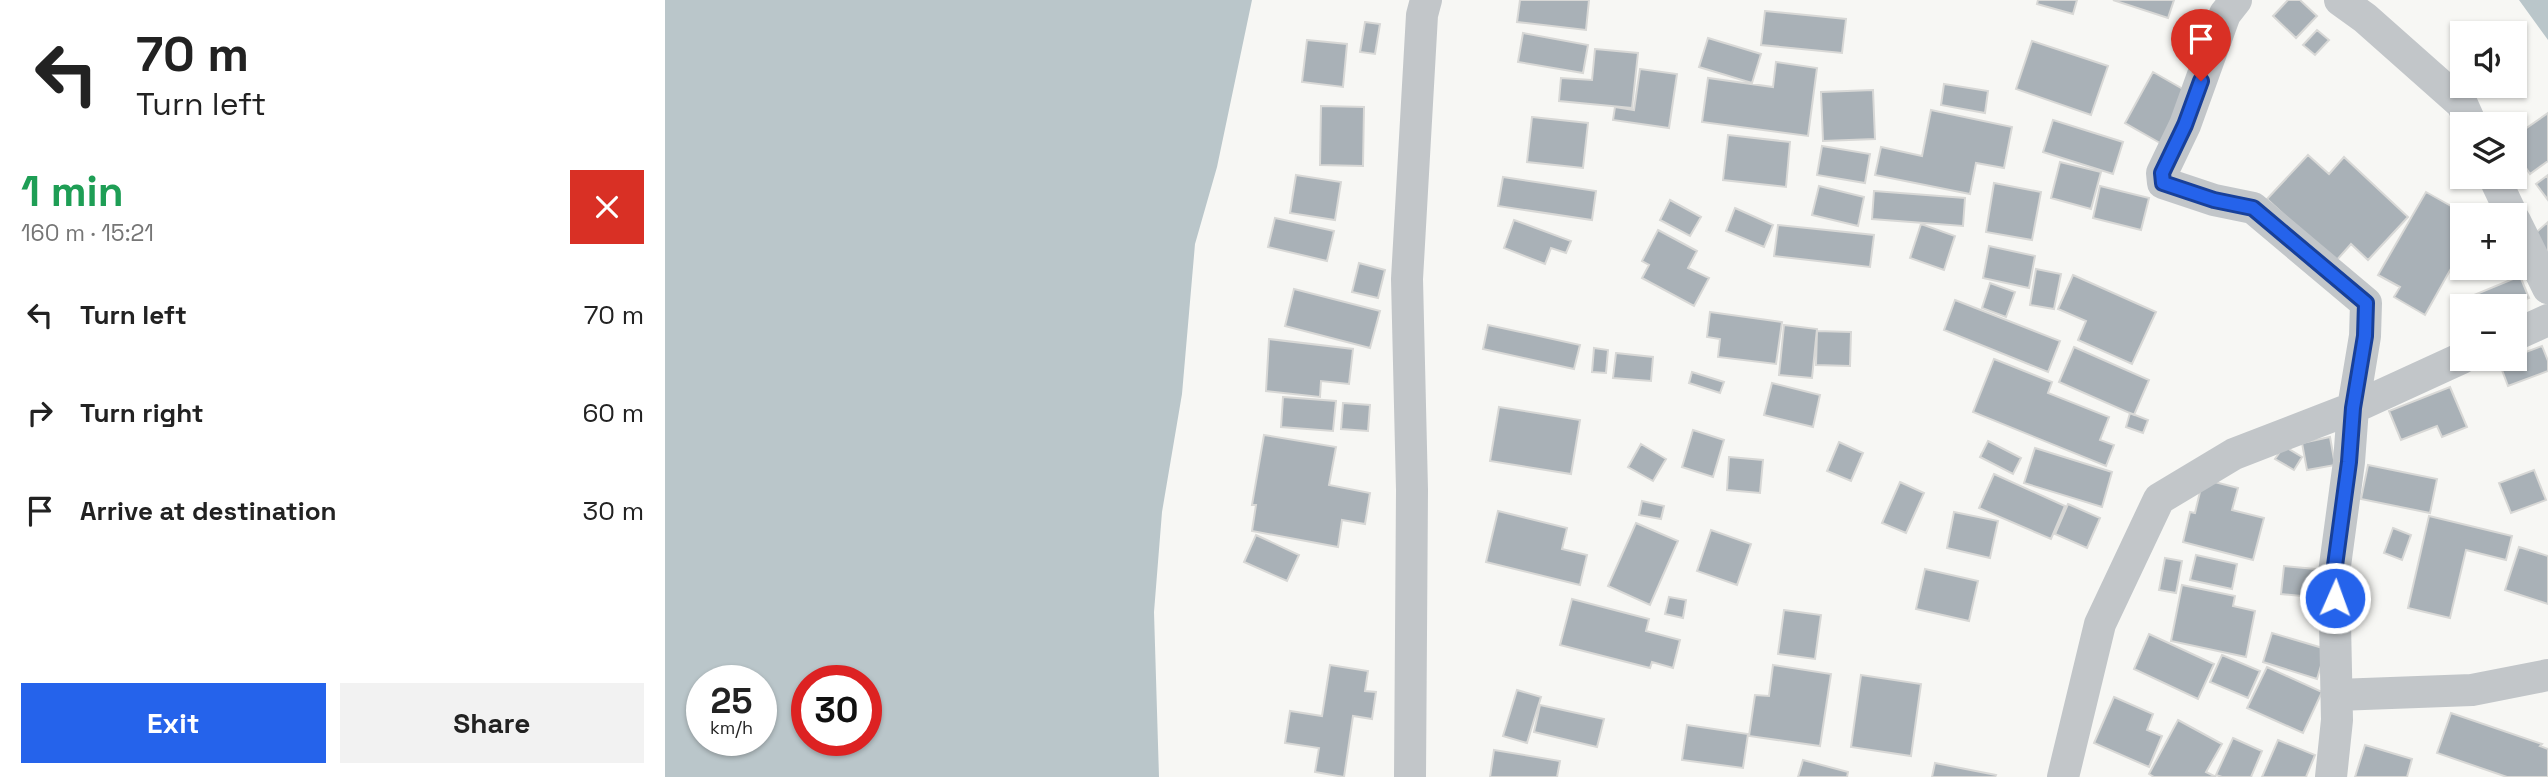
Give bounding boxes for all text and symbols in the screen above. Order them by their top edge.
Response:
pin [2171,9,2231,81]
icon: arrive [2182,20,2220,58]
map controls [2450,21,2527,371]
button: sound [2450,21,2527,98]
text: 70 m [136,23,249,85]
icon: left [21,28,112,119]
text: Turn left [136,84,266,124]
button: layers [2450,112,2527,189]
text: 1 min [21,165,124,218]
button: close [570,170,644,244]
button: + [2450,203,2527,280]
text: 160 m · 15:21 [21,218,154,248]
button: − [2450,294,2527,371]
icon: left [21,296,59,334]
text: Turn left [80,298,187,332]
text: 70 m [584,298,644,332]
icon: right [21,394,59,432]
text: Turn right [80,396,204,430]
text: 60 m [582,396,644,430]
icon: arrive [21,492,59,530]
text: Arrive at destination [80,494,337,528]
text: 30 m [583,494,644,528]
position arrow [2298,561,2372,635]
speed limit sign: 30 [791,665,882,756]
text: 25 [711,679,752,723]
button: Exit [21,683,326,763]
button: Share [340,683,644,763]
text: km/h [710,716,753,739]

